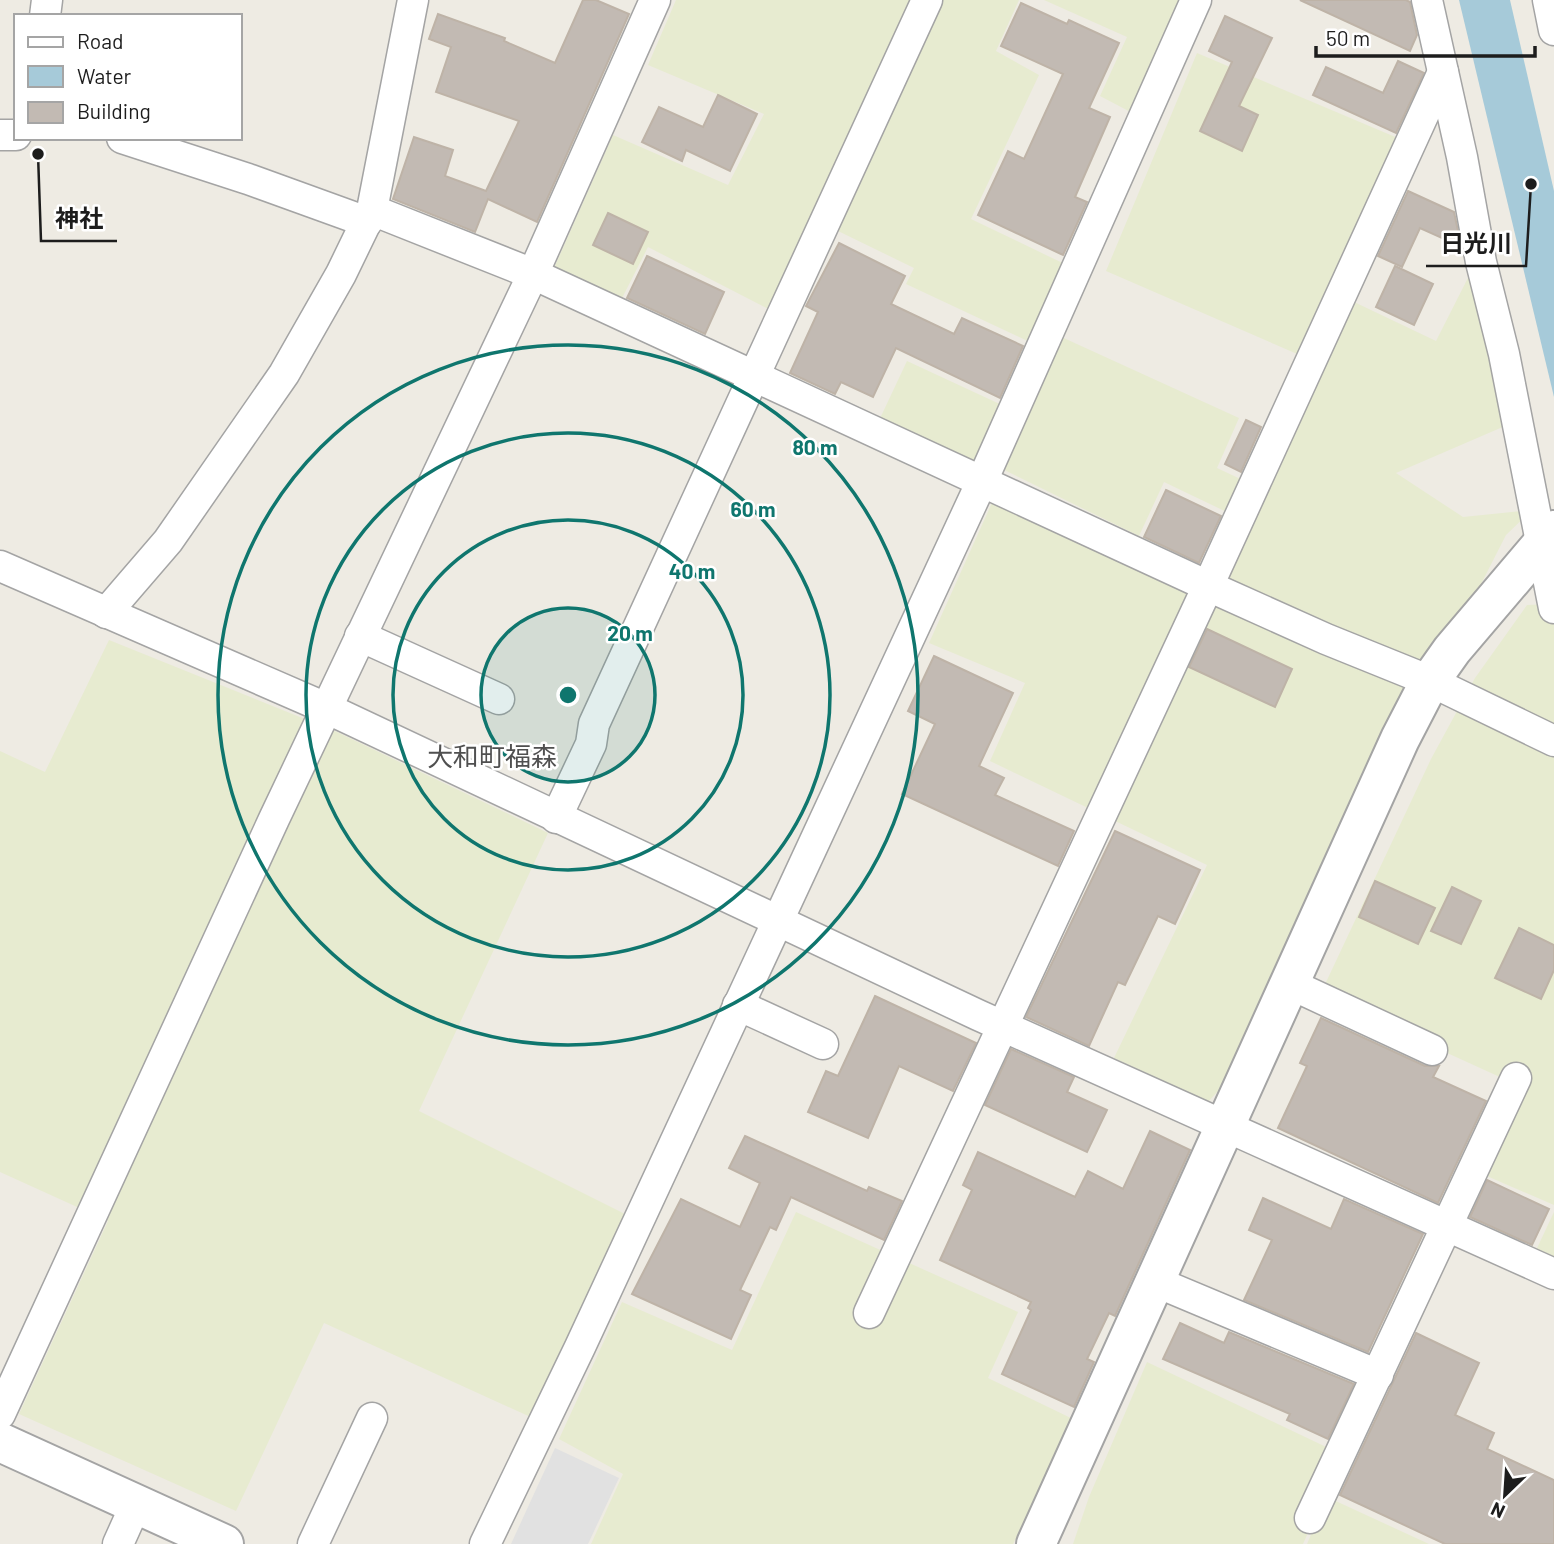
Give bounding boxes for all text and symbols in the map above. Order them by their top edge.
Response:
legend [14,14,242,140]
scale bar [1316,14,1535,58]
text: 50 m [1326,25,1370,50]
text: Road [77,28,123,53]
text: Water [77,63,132,88]
text: Building [77,98,151,123]
callout: 神社 [41,196,117,241]
text: 神社 [55,203,103,232]
callout: 日光川 [1426,221,1526,266]
text: 日光川 [1440,228,1512,257]
text: 80 m [792,434,838,459]
text: 60 m [731,496,775,521]
text: 40 m [669,558,715,583]
text: 20 m [607,620,653,645]
centre of rings [556,683,580,707]
district label: 大和町福森 [427,740,557,771]
north arrow [1470,1460,1540,1530]
text: N [1487,1498,1508,1524]

